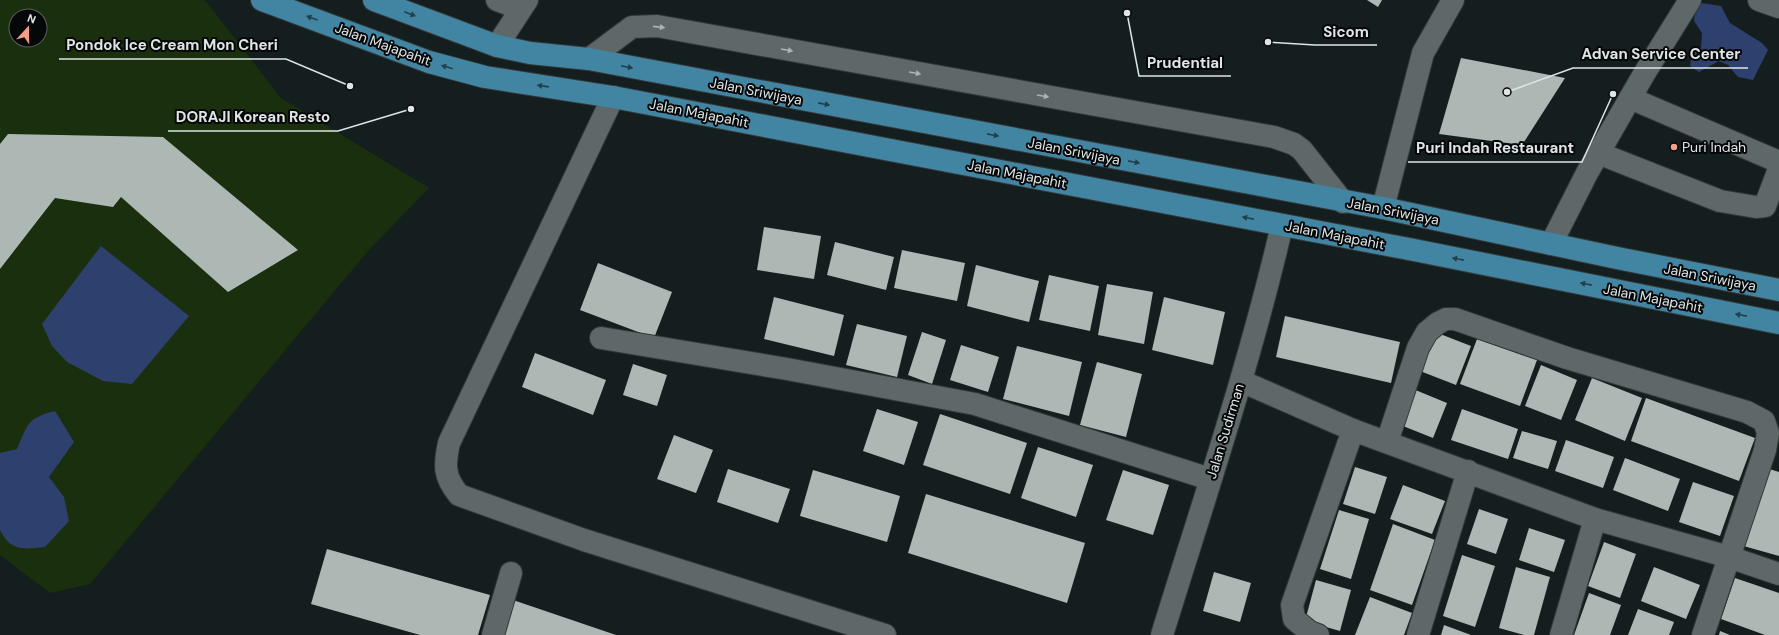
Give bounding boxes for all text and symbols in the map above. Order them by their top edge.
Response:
north arrow [8,8,48,48]
text: N [25,11,38,27]
one-way arrow [405,11,417,17]
one-way arrow [305,15,317,21]
street label: Jalan Majapahit [333,18,433,70]
callout: Sicom [1315,18,1377,45]
text: Sicom [1323,22,1369,42]
one-way arrow [653,24,665,30]
callout: Pondok Ice Cream Mon Cheri [59,32,286,59]
text: Pondok Ice Cream Mon Cheri [66,35,278,55]
callout: Advan Service Center [1573,41,1748,68]
text: Advan Service Center [1581,44,1741,64]
one-way arrow [781,47,793,53]
callout: Prudential [1139,49,1231,76]
text: Prudential [1147,53,1223,73]
one-way arrow [441,64,453,70]
one-way arrow [621,64,633,70]
one-way arrow [909,70,921,76]
street label: Jalan Sriwijaya [708,73,804,109]
one-way arrow [537,83,549,89]
one-way arrow [1037,93,1049,99]
street label: Jalan Majapahit [648,95,750,131]
one-way arrow [817,101,830,107]
callout: DORAJI Korean Resto [168,104,338,131]
text: DORAJI Korean Resto [176,107,330,127]
one-way arrow [987,133,999,139]
street label: Jalan Sriwijaya [1026,133,1122,169]
callout: Puri Indah Restaurant [1408,135,1582,162]
text: Puri Indah Restaurant [1416,138,1574,158]
place label: Puri Indah [1682,138,1746,156]
marker: Puri Indah [1669,142,1679,152]
street label: Jalan Majapahit [966,156,1068,192]
one-way arrow [1128,159,1140,165]
street label: Jalan Sriwijaya [1345,193,1441,229]
one-way arrow [1242,215,1254,221]
street label: Jalan Majapahit [1284,217,1386,253]
one-way arrow [1452,256,1464,262]
street label: Jalan Sriwijaya [1662,259,1758,295]
street label: Jalan Majapahit [1602,280,1704,316]
one-way arrow [1580,281,1592,287]
one-way arrow [1735,312,1747,318]
street label: Jalan Sudirman [1202,381,1248,481]

